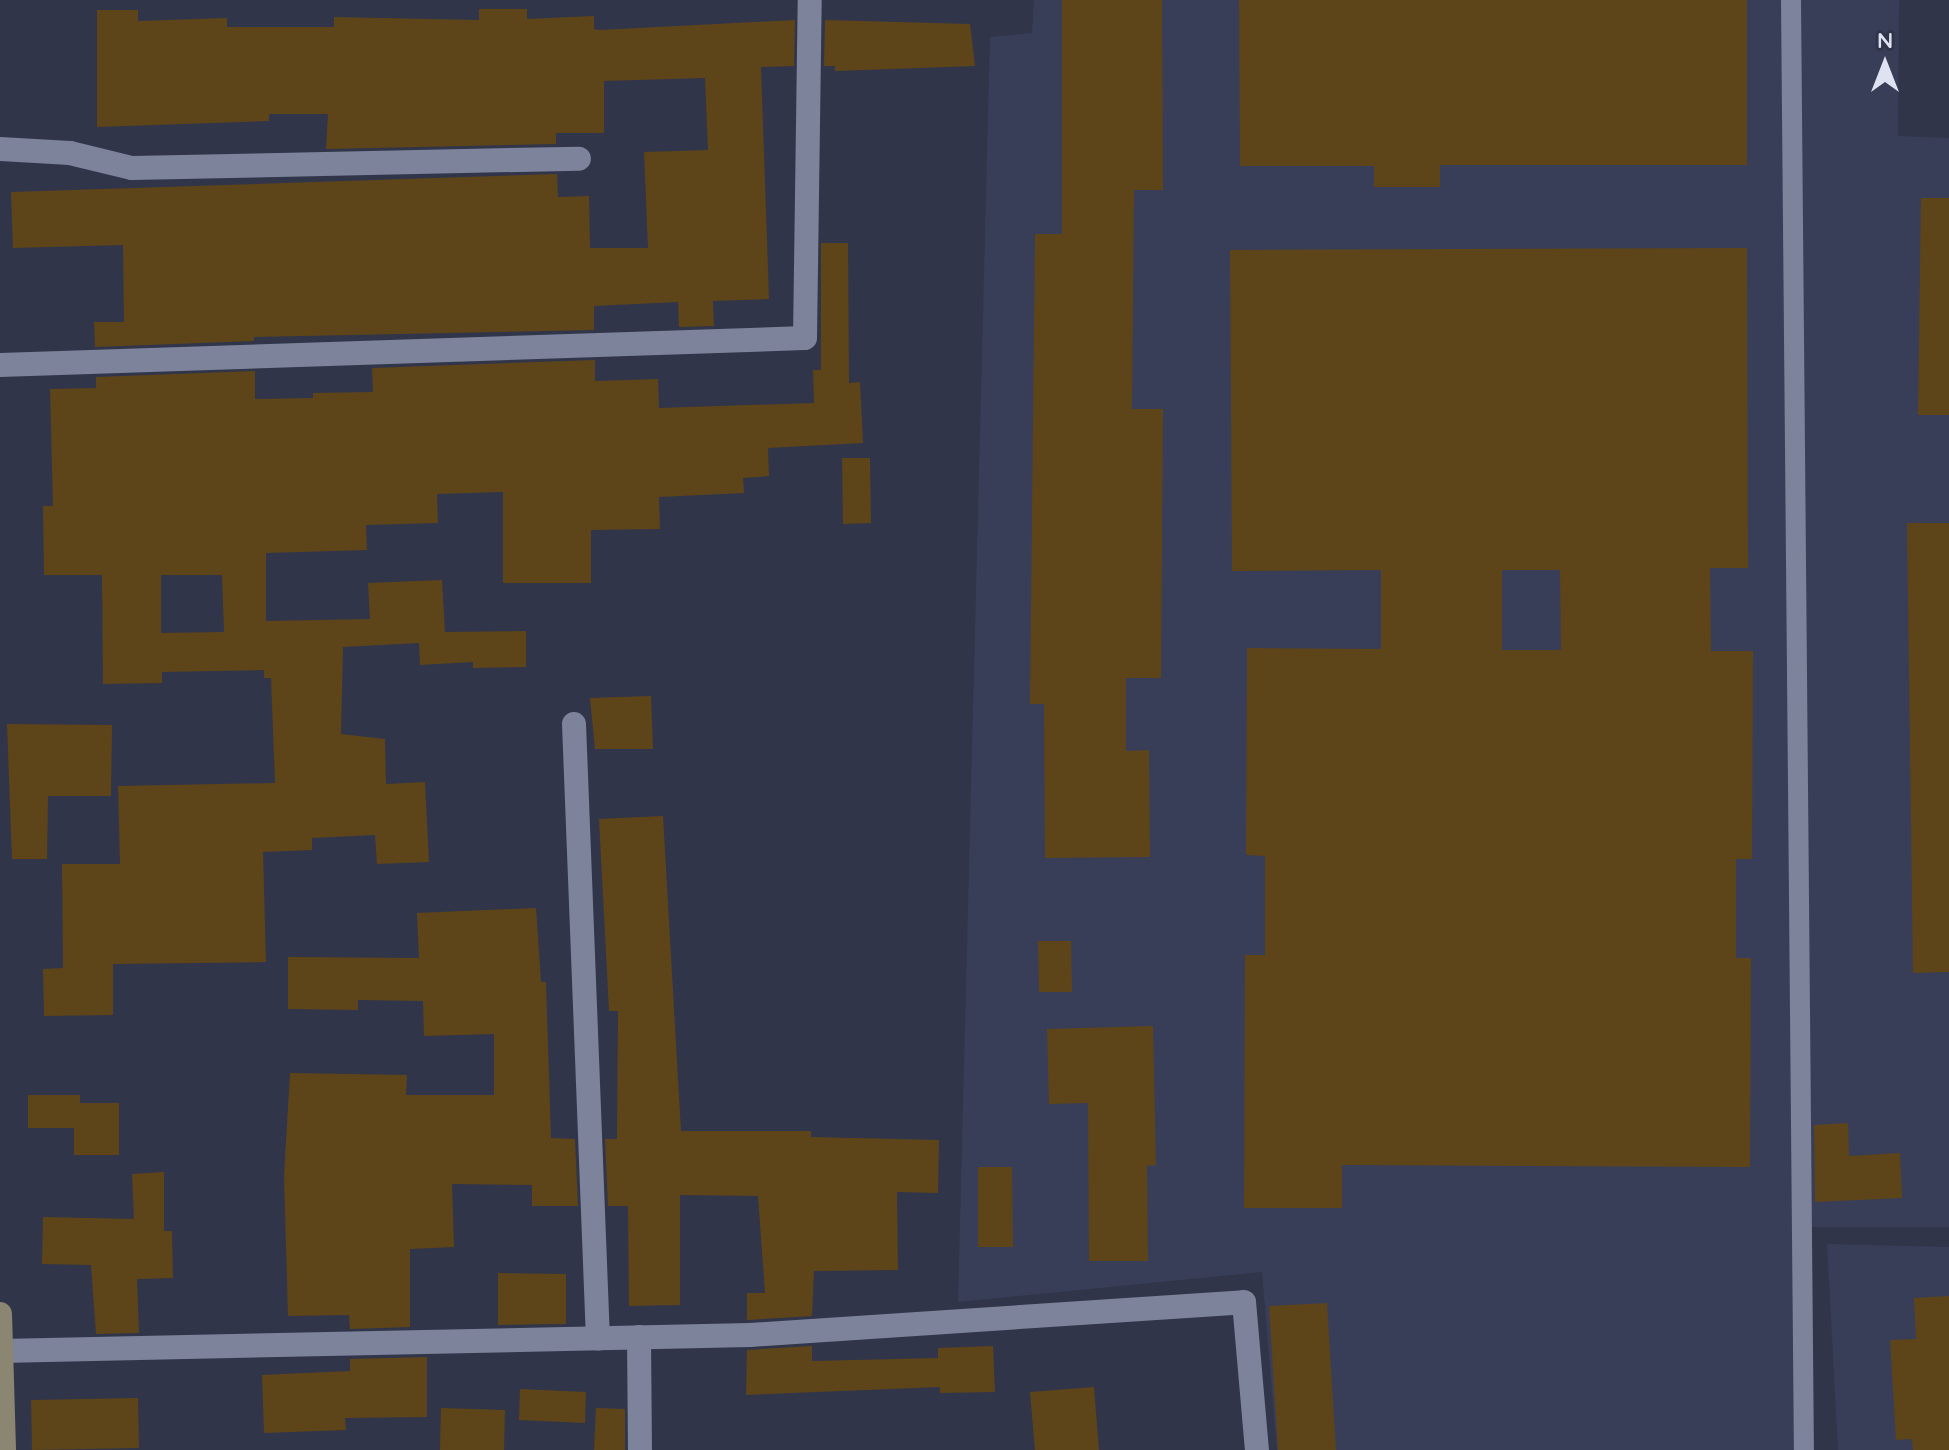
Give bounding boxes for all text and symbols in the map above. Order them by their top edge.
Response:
north arrow [1845,24,1925,104]
text: N [1877,26,1893,54]

